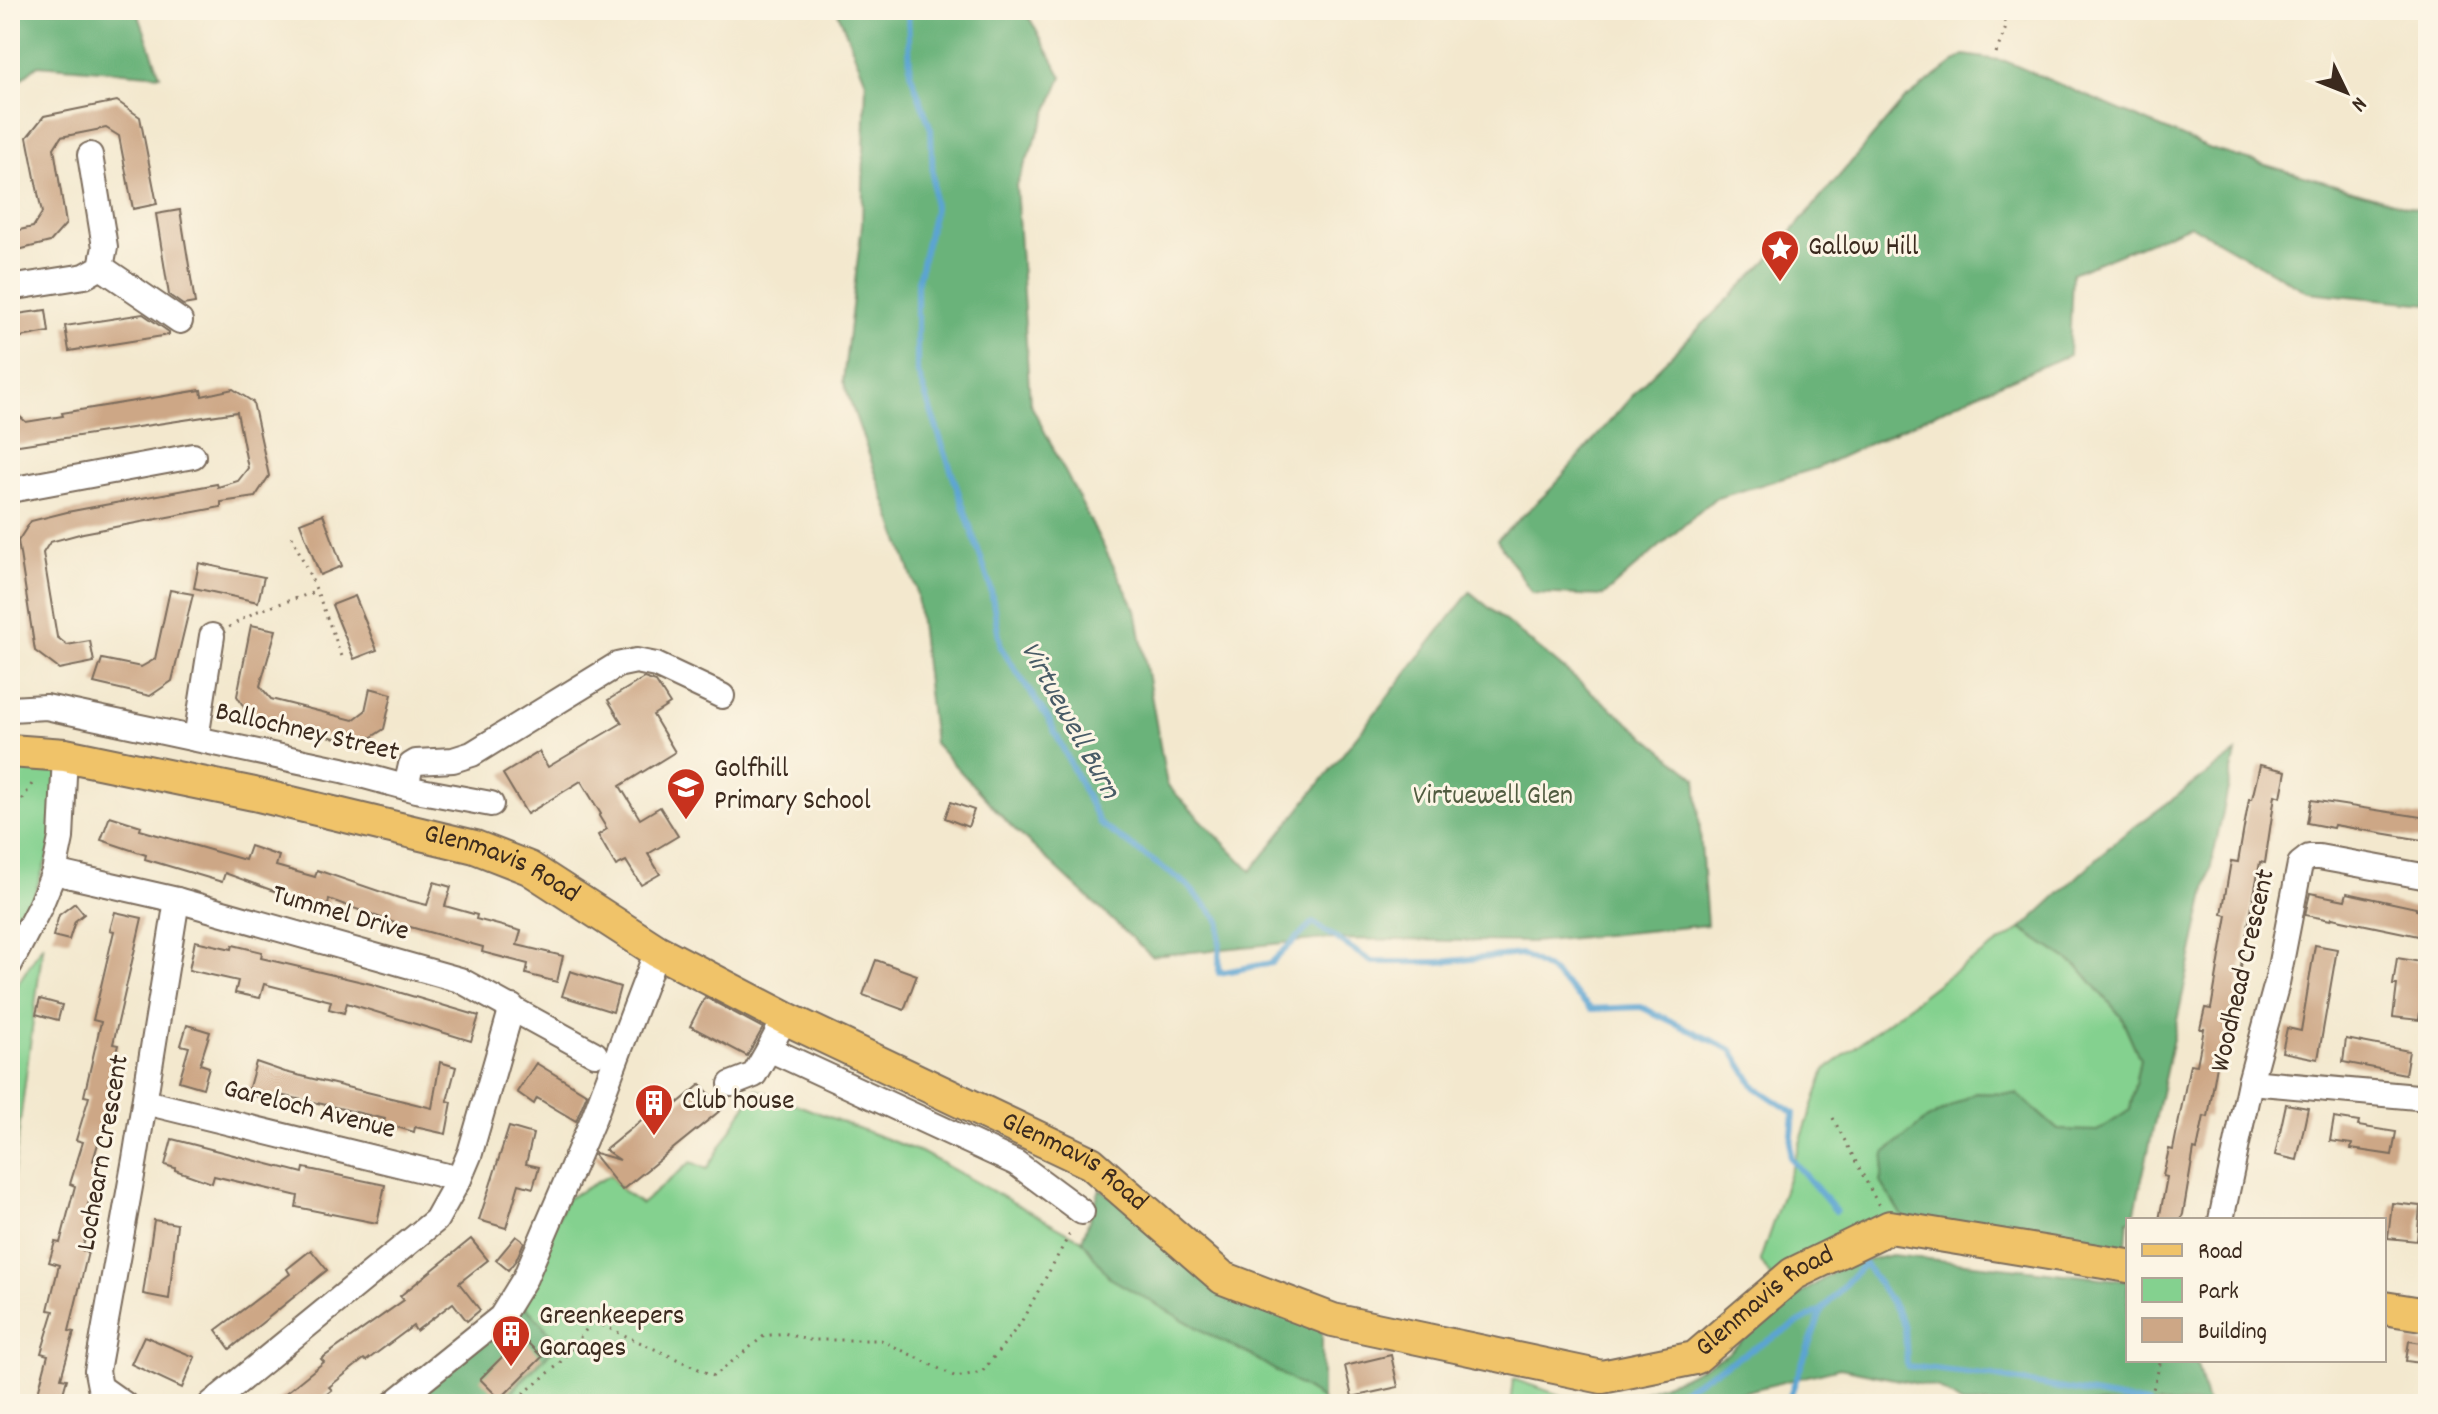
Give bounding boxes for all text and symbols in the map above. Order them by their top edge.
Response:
north arrow [2306,52,2386,132]
text: N [2343,89,2373,118]
place icon: Gallow Hill [1759,228,1801,283]
place label: Gallow Hill [1808,229,1919,269]
water label: Virtuewell Burn [1007,634,1130,809]
street label: Ballochney Street [211,693,403,775]
place label: Golfhill Primary School [714,751,871,823]
school or university icon: Golfhill Primary School [665,766,707,821]
park label: Virtuewell Glen [1413,778,1573,818]
street label: Glenmavis Road [419,815,587,915]
street label: Woodhead Crescent [2202,866,2288,1076]
street label: Tummel Drive [267,876,413,954]
street label: Lochearn Crescent [68,1052,142,1254]
street label: Gareloch Avenue [219,1070,399,1152]
building icon: Club house [633,1082,675,1137]
place label: Club house [682,1083,795,1123]
street label: Glenmavis Road [994,1103,1155,1223]
legend [2126,1218,2386,1362]
text: Road [2198,1236,2243,1270]
street label: Glenmavis Road [1688,1237,1841,1368]
text: Park [2198,1276,2239,1310]
place label: Greenkeepers Garages [539,1298,685,1370]
building icon: Greenkeepers Garages [490,1313,532,1368]
text: Building [2198,1316,2267,1350]

